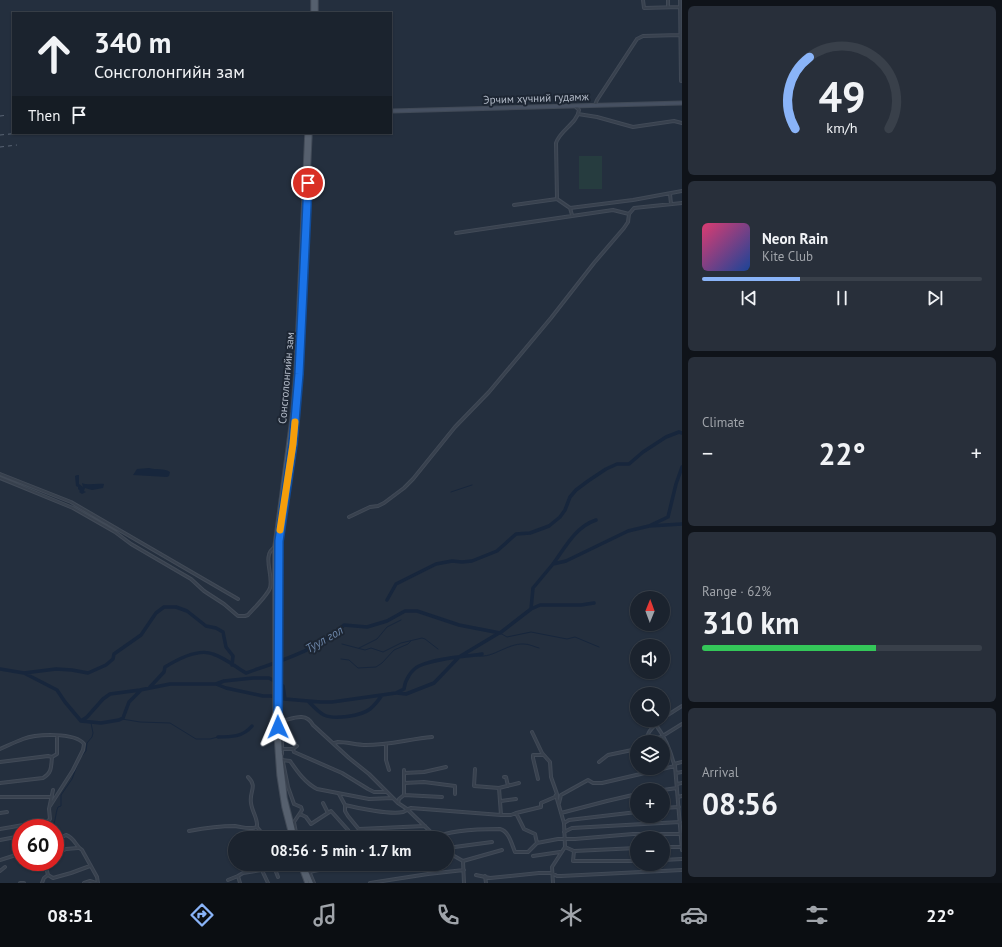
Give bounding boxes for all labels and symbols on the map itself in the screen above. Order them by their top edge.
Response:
street label: Эрчим хүчний гудамж [483,89,590,107]
pin [291,166,325,200]
street label: Сонсголонгийн зам [275,332,297,424]
north arrow [630,591,670,631]
water label: Туул гол [302,622,346,656]
position arrow [257,706,299,748]
speed limit sign: 60 [12,819,64,871]

